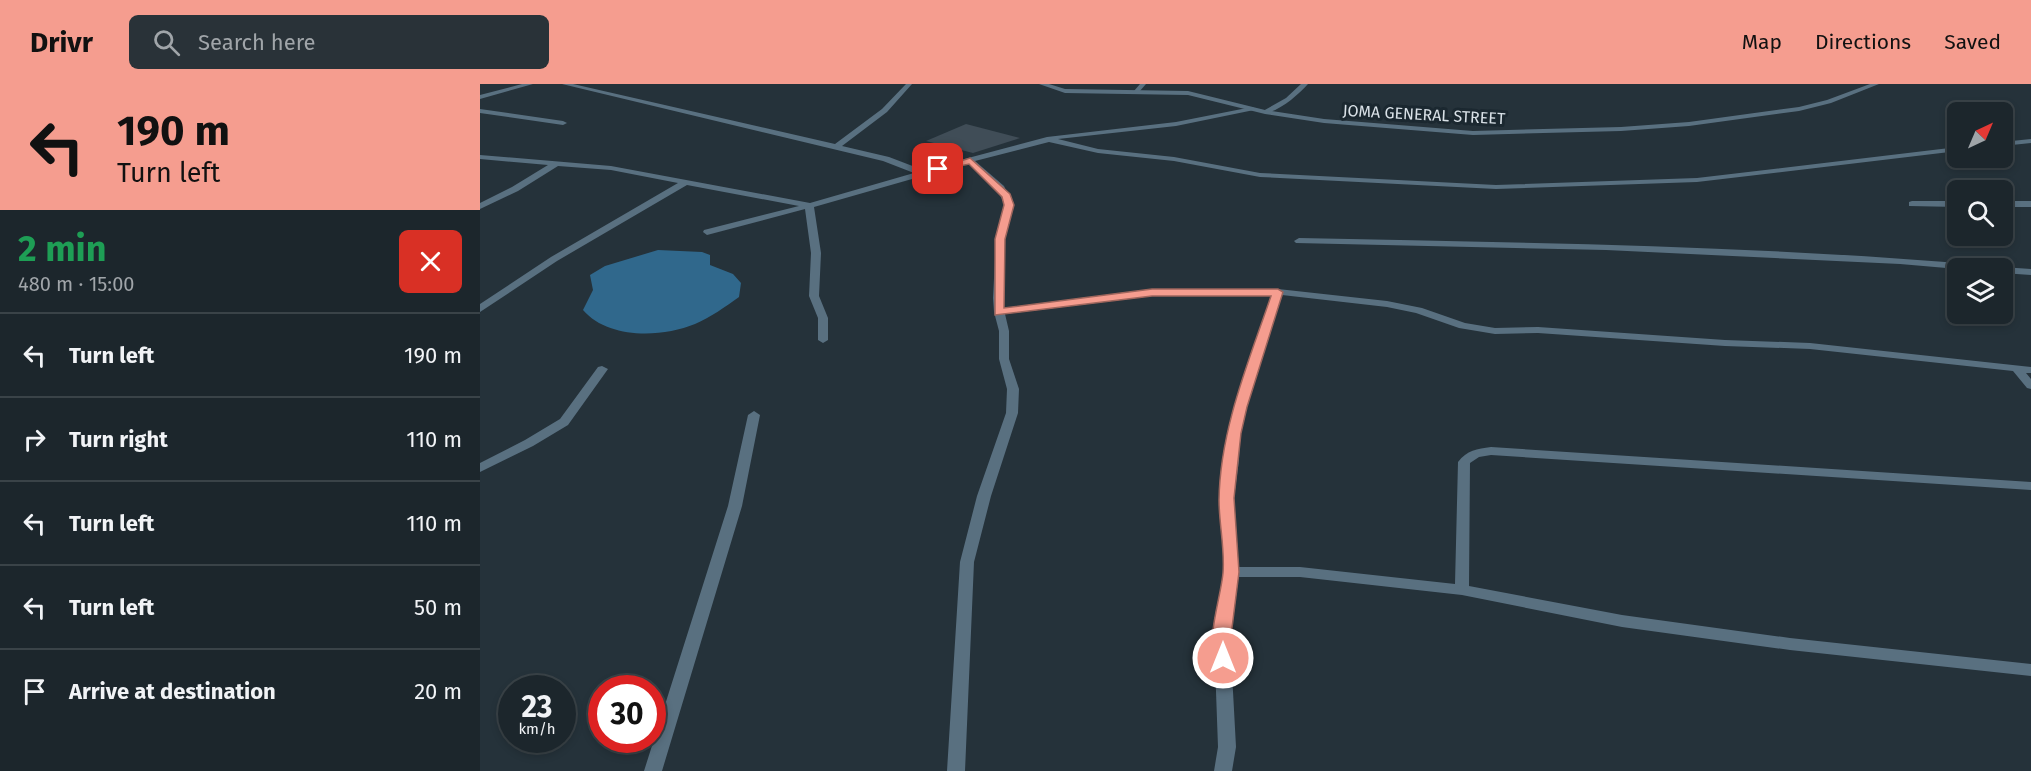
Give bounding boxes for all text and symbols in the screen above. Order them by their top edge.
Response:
search box [129,15,549,69]
text: Drivr [30,26,93,59]
icon: search [150,26,183,59]
text: Search here [198,29,315,56]
text: Map [1742,29,1782,55]
text: Directions [1815,29,1911,55]
text: Saved [1944,29,2001,55]
street label: JOMA GENERAL STREET [1342,101,1506,128]
north arrow [1947,102,2013,168]
map controls [1947,102,2013,324]
text: 190 m [117,106,230,156]
icon: left [18,108,96,186]
pin [912,143,963,194]
icon: arrive [921,152,954,185]
text: Turn left [117,157,220,189]
button: search [1947,180,2013,246]
text: 2 min [18,227,107,271]
button: close [399,230,462,293]
button: layers [1947,258,2013,324]
text: 480 m · 15:00 [18,272,134,296]
icon: left [18,339,51,372]
text: Turn left [69,342,154,369]
text: 190 m [404,342,462,369]
icon: right [18,423,51,456]
text: Turn right [69,426,168,453]
text: 110 m [406,426,462,453]
icon: left [18,507,51,540]
text: Turn left [69,510,154,537]
text: 110 m [406,510,462,537]
icon: left [18,591,51,624]
text: Turn left [69,594,154,621]
text: 50 m [414,594,462,621]
position arrow [1191,626,1255,690]
icon: arrive [18,675,51,708]
speed limit sign: 30 [588,675,666,753]
text: Arrive at destination [69,678,276,705]
text: 20 m [414,678,462,705]
text: 23 [522,689,552,725]
text: km/h [518,720,556,738]

